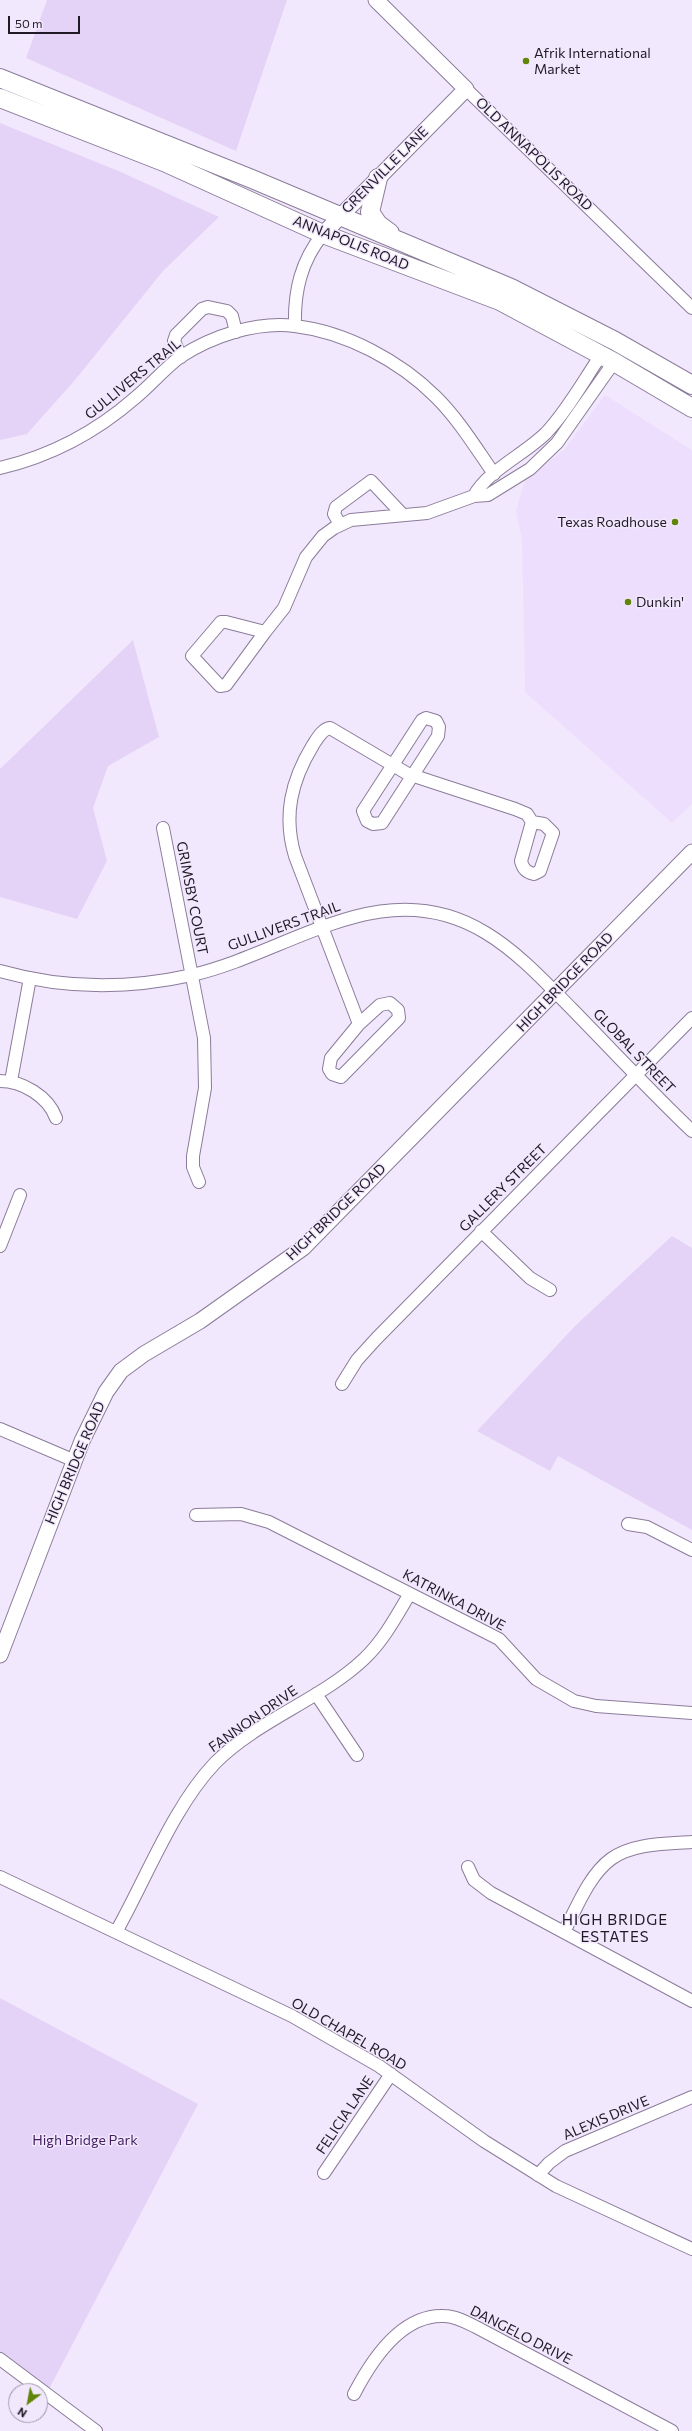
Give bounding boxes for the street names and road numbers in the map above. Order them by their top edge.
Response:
street label: OLD ANNAPOLIS ROAD [472,94,596,214]
street label: GRENVILLE LANE [338,123,432,217]
street label: ANNAPOLIS ROAD [291,212,411,274]
street label: GULLIVERS TRAIL [82,335,184,423]
street label: GRIMSBY COURT [173,840,211,956]
street label: GULLIVERS TRAIL [225,898,343,954]
street label: HIGH BRIDGE ROAD [513,929,617,1035]
street label: GLOBAL STREET [589,1005,679,1097]
street label: GALLERY STREET [456,1141,550,1235]
street label: HIGH BRIDGE ROAD [283,1160,389,1264]
street label: HIGH BRIDGE ROAD [42,1399,108,1527]
street label: KATRINKA DRIVE [400,1566,508,1634]
street label: FANNON DRIVE [205,1682,301,1756]
street label: OLD CHAPEL ROAD [288,1994,410,2074]
street label: FELICIA LANE [313,2073,377,2157]
street label: ALEXIS DRIVE [560,2092,652,2144]
street label: DANGELO DRIVE [467,2302,575,2368]

